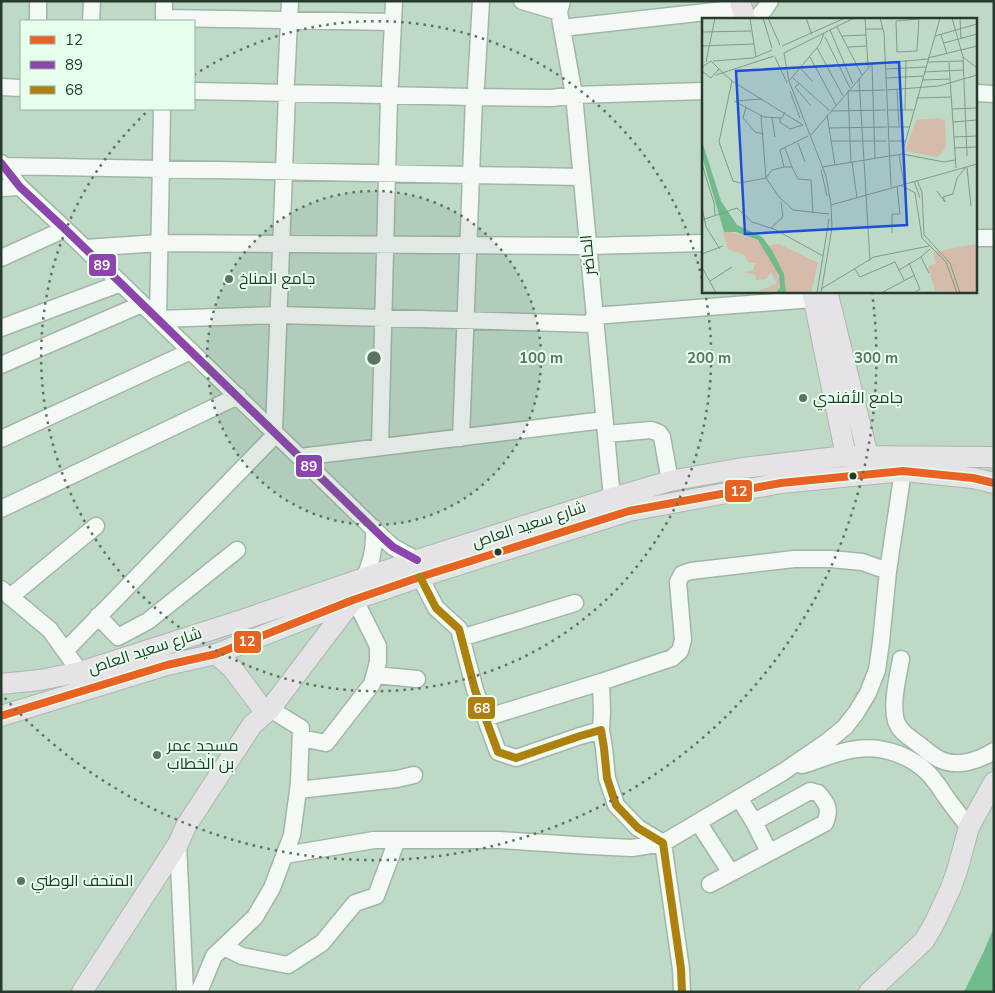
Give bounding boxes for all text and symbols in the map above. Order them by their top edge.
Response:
inset map [702,18,978,292]
legend [20,20,195,110]
text: 12 [65,30,83,50]
text: 89 [65,55,83,75]
text: 68 [65,80,83,100]
street label: الحاضر [575,234,601,277]
line badge: 89 [88,253,117,277]
text: 89 [94,256,110,275]
place label: جامع المناخ [239,268,315,290]
marker: جامع المناخ [223,273,235,285]
text: 100 m [519,348,563,368]
text: 200 m [687,348,731,368]
text: 300 m [854,348,898,368]
centre of rings [365,349,383,367]
place label: جامع الأفندي [813,387,903,411]
marker: جامع الأفندي [797,392,809,404]
line badge: 89 [295,454,323,478]
text: 89 [301,457,317,476]
unlabelled marker [848,471,858,481]
line badge: 12 [724,479,753,503]
text: 12 [731,482,747,501]
street label: شارع سعيد العاص [469,496,589,554]
unlabelled marker [493,547,503,557]
street label: شارع سعيد العاص [85,622,205,680]
line badge: 12 [233,630,262,654]
text: 12 [239,632,255,651]
line badge: 68 [467,696,496,720]
text: 68 [474,699,490,718]
place label: مسجد عمر بن الخطاب [166,735,238,775]
marker: مسجد عمر بن الخطاب [151,749,163,761]
place label: المتحف الوطني [31,870,133,894]
marker: المتحف الوطني [15,875,27,887]

